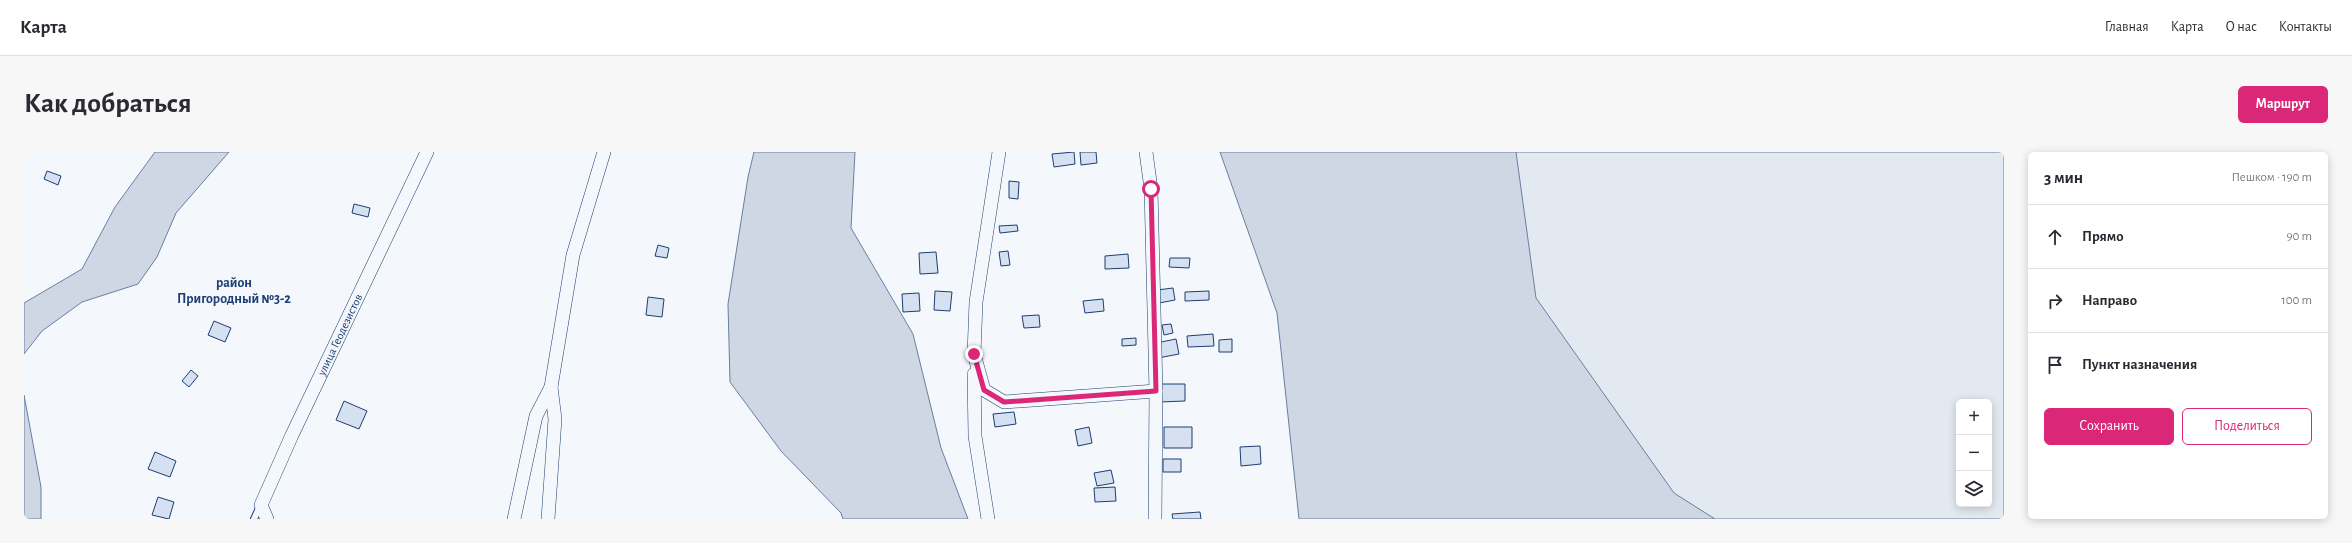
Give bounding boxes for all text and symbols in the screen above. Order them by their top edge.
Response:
text: Карта [20,18,67,37]
text: Главная [2105,20,2149,34]
text: Карта [2171,20,2204,34]
text: О нас [2226,20,2257,34]
text: Контакты [2279,20,2332,34]
button: Маршрут [2238,86,2328,123]
text: Как добраться [24,90,192,118]
text: 3 мин [2044,169,2083,186]
text: Пешком · 190 m [2231,171,2312,184]
route start [1142,180,1160,198]
icon: ahead [2044,226,2066,248]
text: Прямо [2082,229,2124,244]
text: 90 m [2286,230,2312,243]
district label: район Пригородный №3-2 [177,276,291,306]
icon: right [2044,290,2066,312]
street label: улица Геодезистов [315,292,365,379]
text: Направо [2082,293,2137,308]
text: 100 m [2281,294,2312,307]
route end [965,345,983,363]
icon: arrive [2044,354,2066,376]
text: Пункт назначения [2082,357,2197,372]
map controls [1956,399,1992,507]
button: + [1956,399,1992,435]
button: Сохранить [2044,408,2174,445]
button: Поделиться [2182,408,2312,445]
button: − [1956,435,1992,471]
button: layers [1956,471,1992,507]

